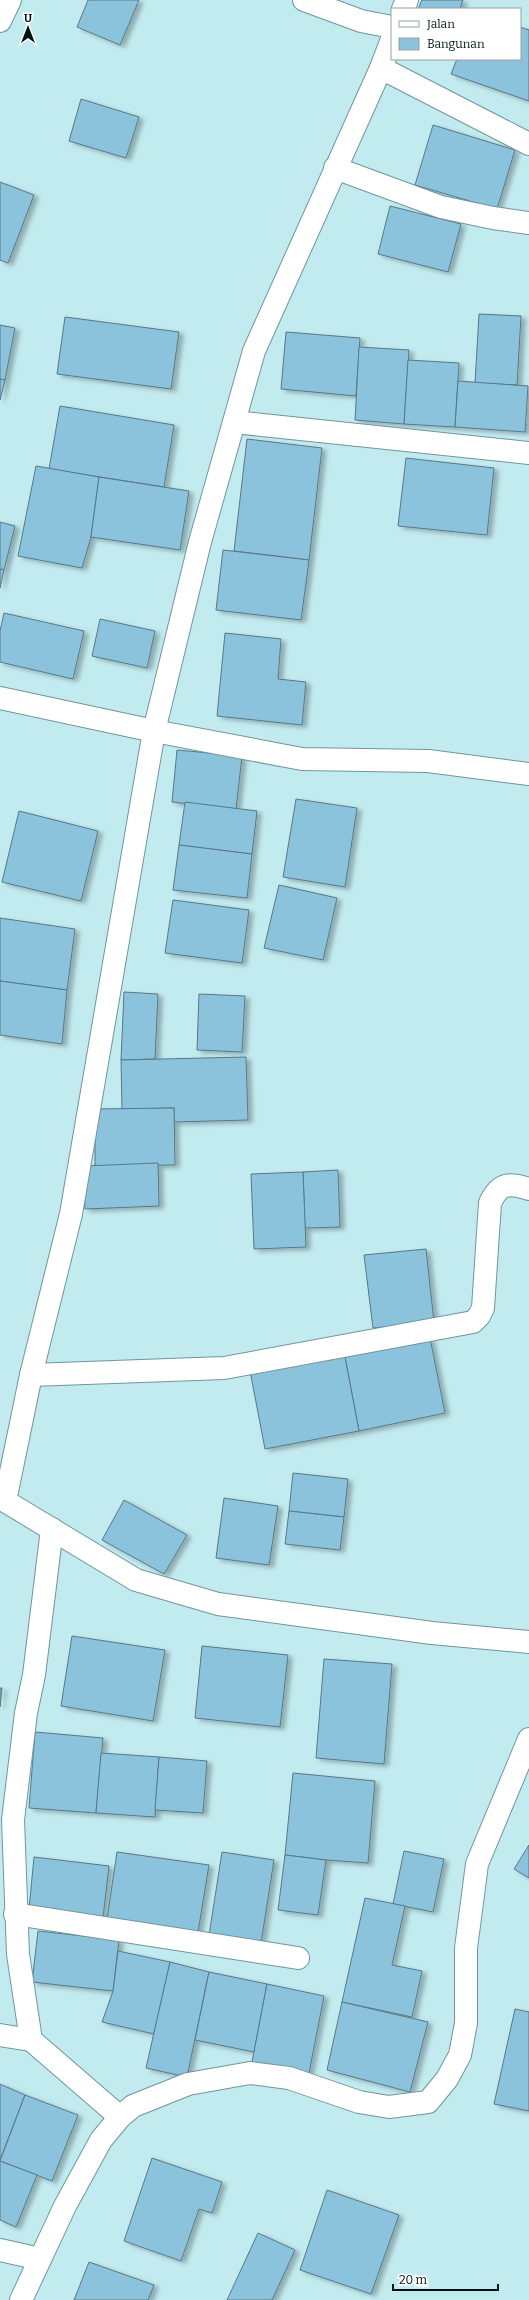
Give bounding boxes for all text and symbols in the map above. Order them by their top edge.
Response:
north arrow [8,8,48,48]
legend [391,8,521,60]
text: U [24,12,32,25]
text: Jalan [426,17,455,31]
text: Bangunan [427,37,485,51]
scale bar [393,2266,498,2292]
text: 20 m [399,2273,428,2287]

